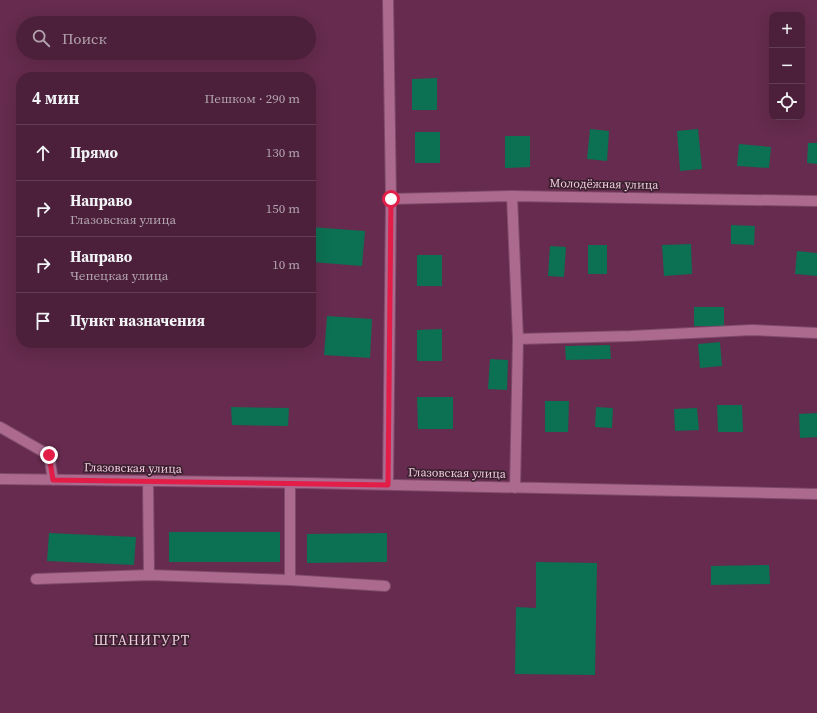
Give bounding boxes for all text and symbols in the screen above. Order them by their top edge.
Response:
map controls [769,12,805,120]
button: + [769,12,805,48]
search box [16,16,316,60]
icon: search [30,27,52,49]
text: Поиск [62,28,107,49]
button: − [769,48,805,84]
button: locate [769,84,805,120]
text: 4 мин [32,86,80,110]
text: Пешком · 290 m [205,90,300,107]
icon: ahead [32,142,54,164]
text: Прямо [70,142,118,163]
text: 130 m [266,144,300,161]
street label: Молодёжная улица [549,175,659,193]
text: Направо [70,190,132,211]
route start [382,190,400,208]
icon: right [32,198,54,220]
text: 150 m [266,200,300,217]
text: Глазовская улица [70,211,176,228]
text: Направо [70,246,132,267]
icon: right [32,254,54,276]
text: 10 m [272,256,300,273]
text: Чепецкая улица [70,267,168,284]
icon: arrive [32,310,54,332]
text: Пункт назначения [70,310,205,331]
route end [40,446,58,464]
street label: Глазовская улица [84,459,183,477]
street label: Глазовская улица [408,464,507,482]
district label: ШТАНИГУРТ [94,630,190,650]

